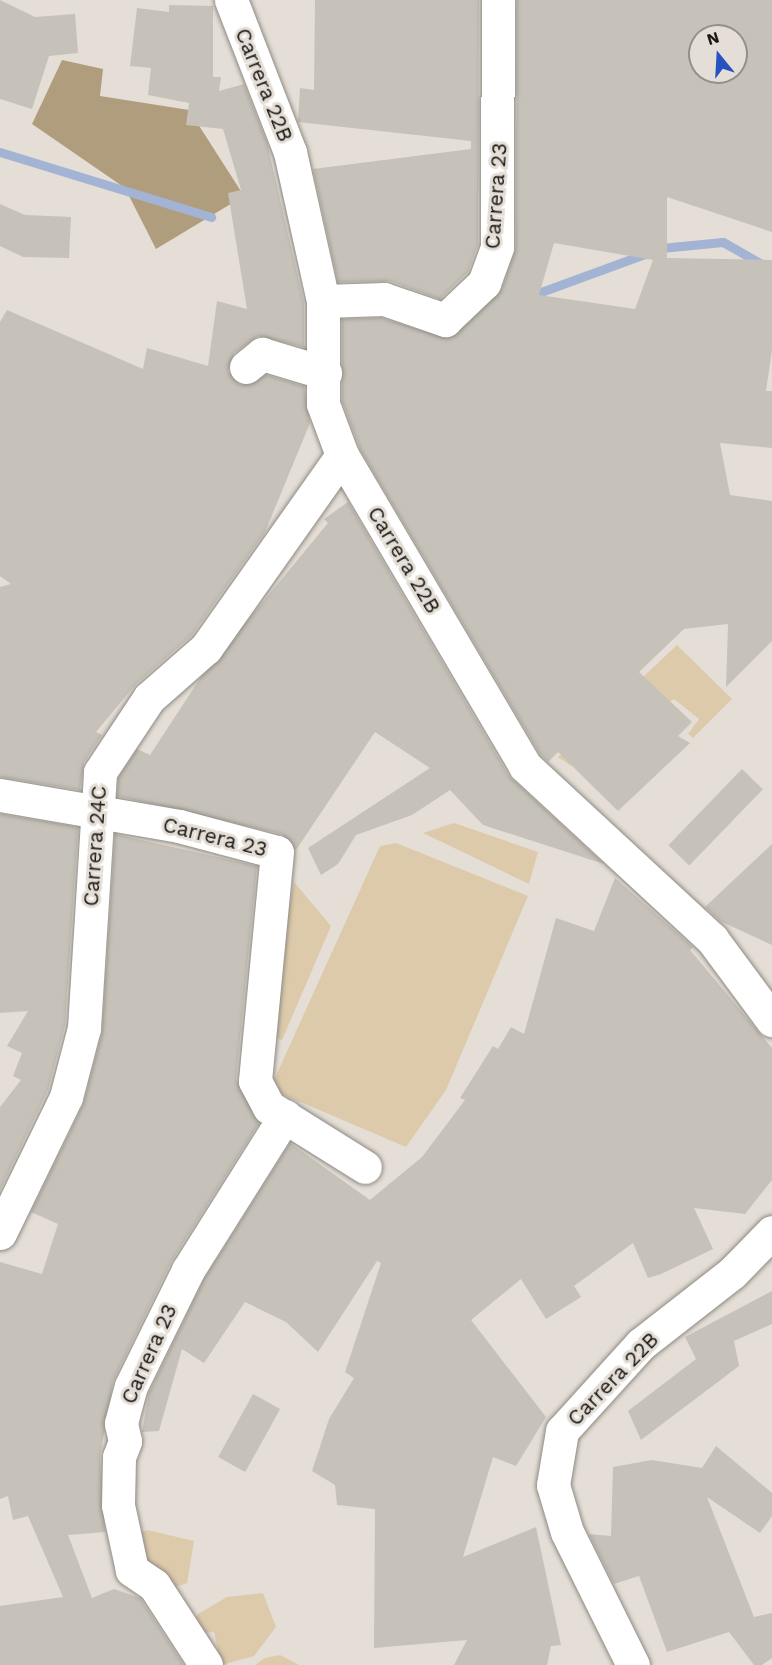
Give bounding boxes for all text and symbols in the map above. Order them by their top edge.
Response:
street label: Carrera 22B [230,24,298,146]
north arrow [688,24,748,84]
text: N [704,27,721,49]
street label: Carrera 23 [480,142,512,250]
street label: Carrera 22B [362,502,446,618]
street label: Carrera 24C [78,785,112,907]
street label: Carrera 23 [160,812,270,862]
street label: Carrera 23 [116,1300,182,1408]
street label: Carrera 22B [562,1327,664,1431]

